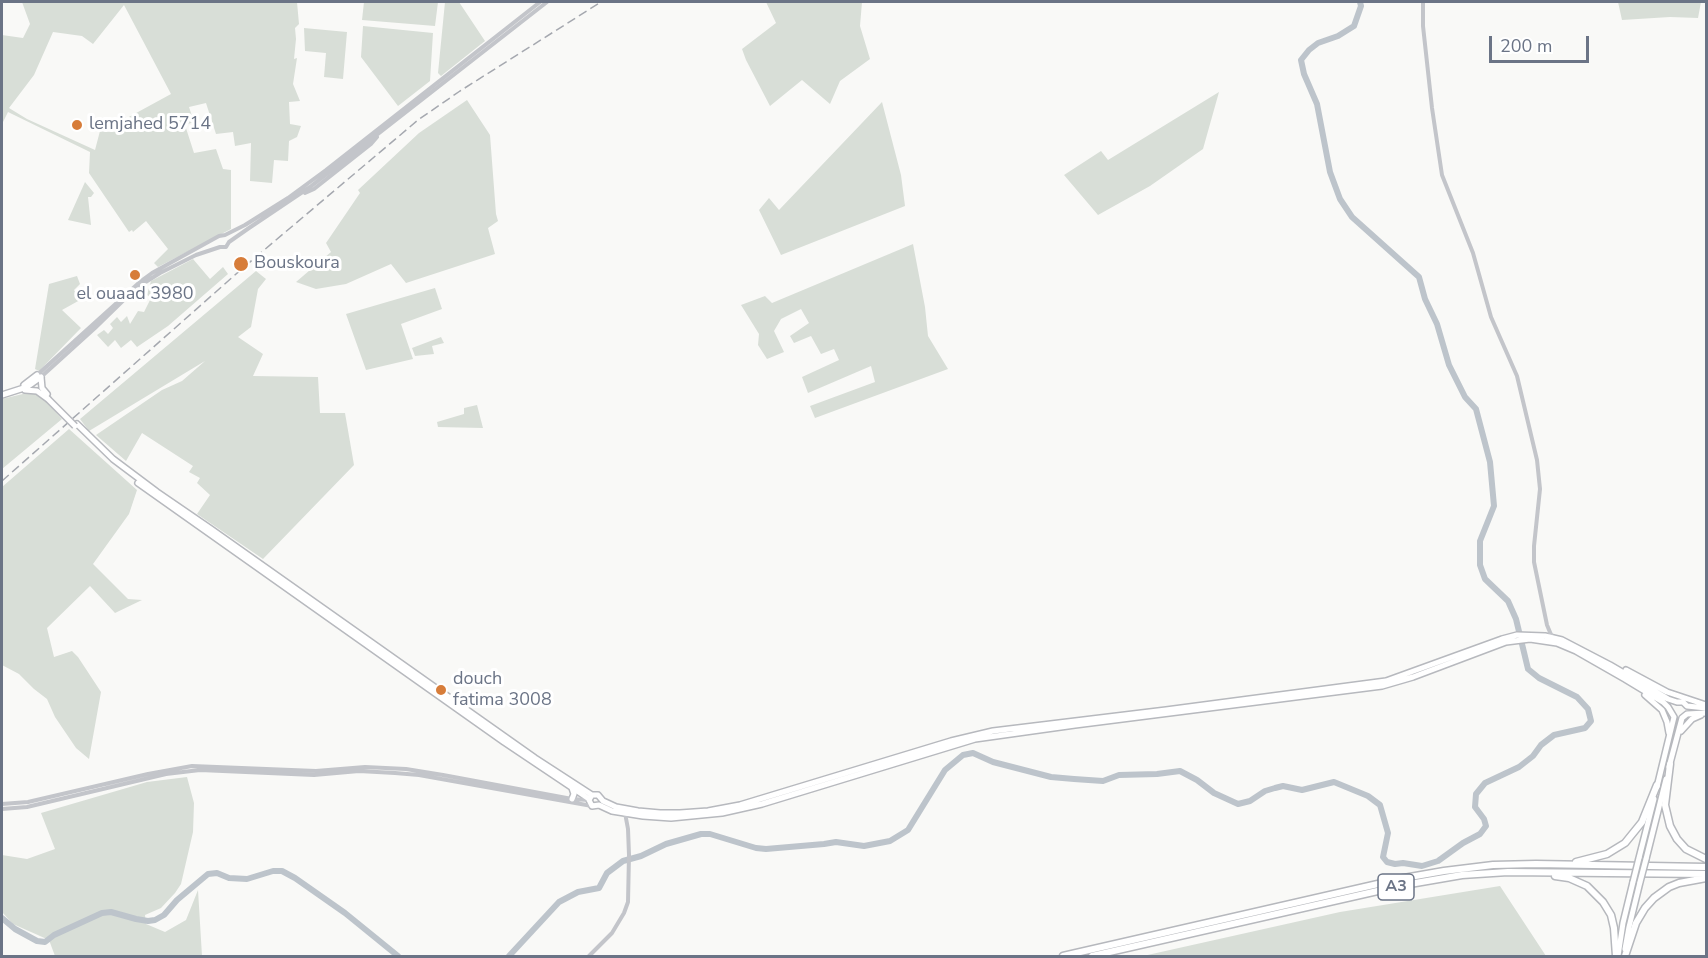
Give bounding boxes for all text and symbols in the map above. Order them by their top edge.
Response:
scale bar [1492,24,1592,62]
text: 200 m [1500,34,1552,58]
place label: lemjahed 5714 [89,114,211,136]
marker: lemjahed 5714 [70,118,84,132]
place label: Bouskoura [254,253,340,275]
marker: Bouskoura [232,255,250,273]
marker: el ouaad 3980 [128,268,142,282]
place label: el ouaad 3980 [76,284,194,306]
place label: douch fatima 3008 [453,669,552,712]
marker: douch fatima 3008 [434,683,448,697]
road number: A3 [1378,874,1414,900]

